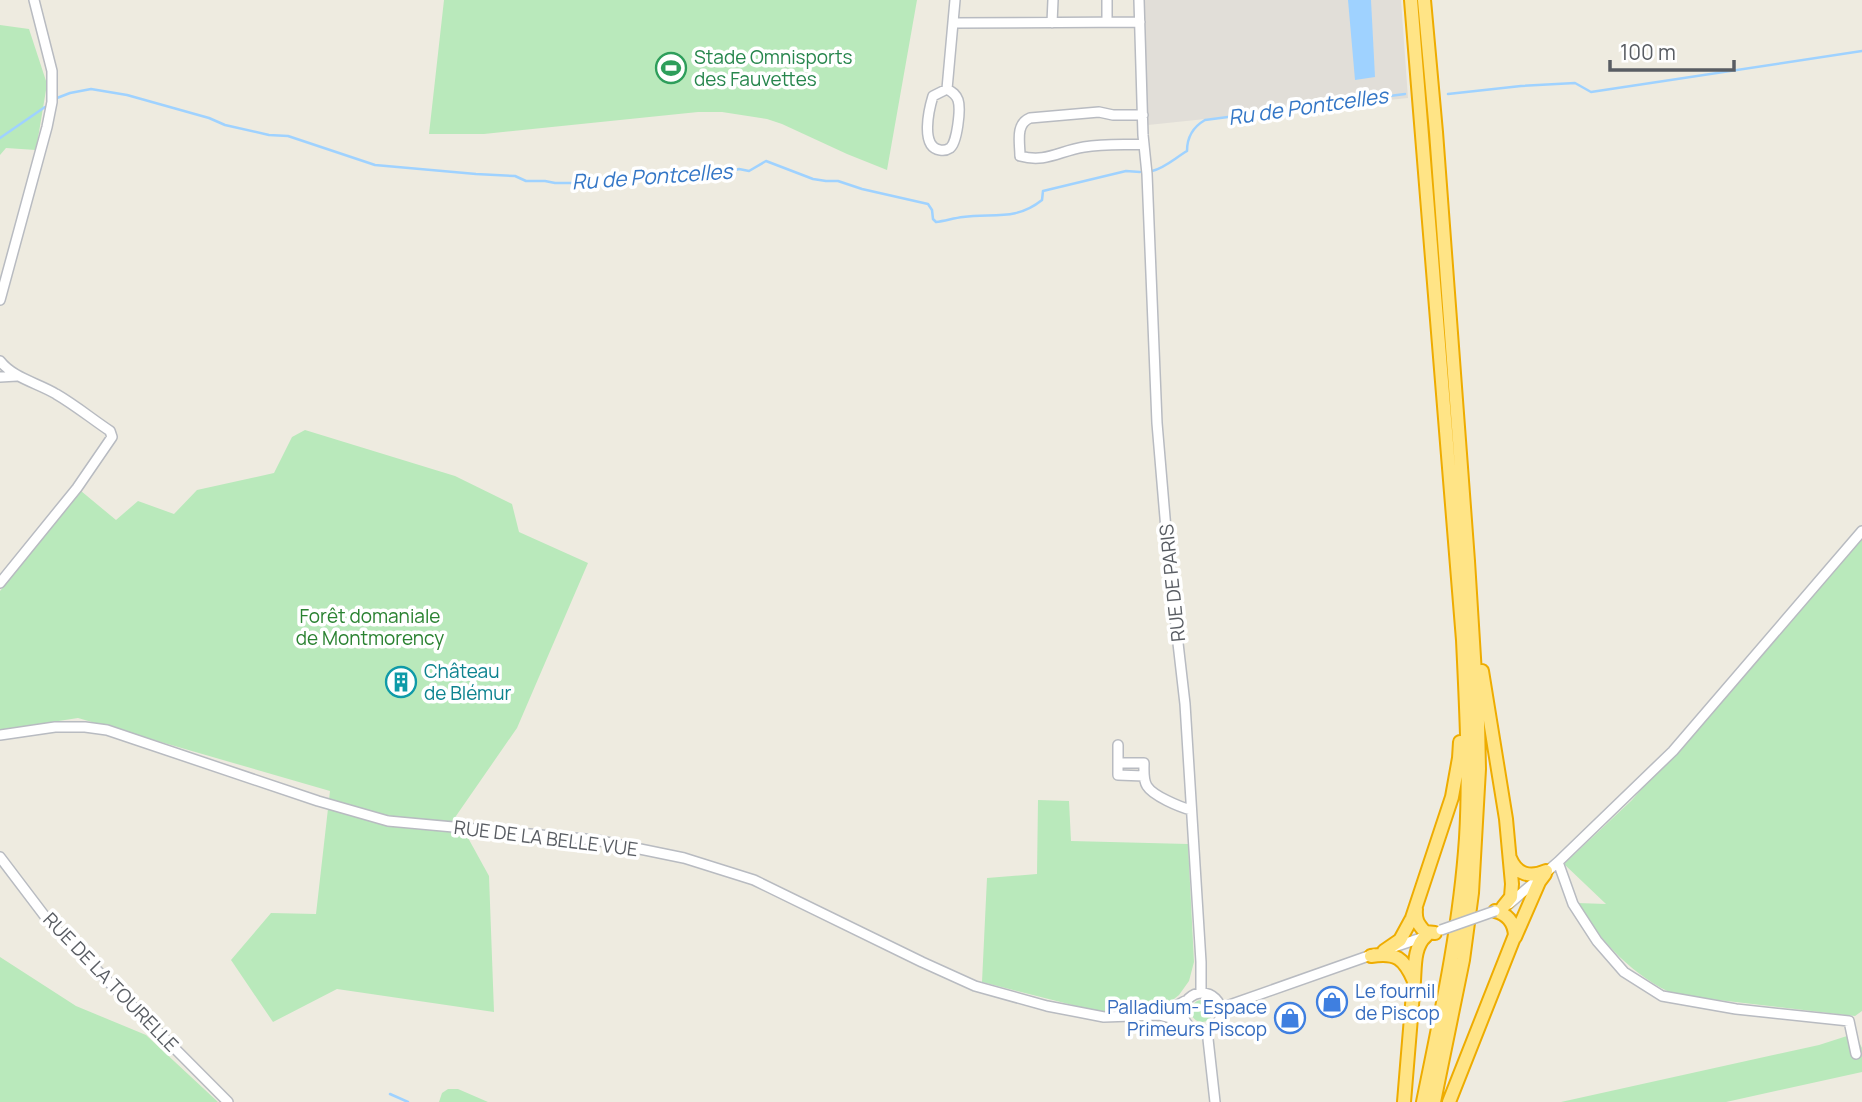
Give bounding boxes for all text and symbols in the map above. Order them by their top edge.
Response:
scale bar [1610,28,1734,72]
text: 100 m [1620,38,1676,66]
place label: Stade Omnisports des Fauvettes [694,44,853,92]
sports icon: Stade Omnisports des Fauvettes [654,51,688,85]
water label: Ru de Pontcelles [1226,81,1391,131]
water label: Ru de Pontcelles [571,156,735,196]
street label: RUE DE PARIS [1153,523,1191,643]
park label: Forêt domaniale de Montmorency [296,603,444,651]
place label: Château de Blémur [424,658,511,706]
building icon: Château de Blémur [384,665,418,699]
street label: RUE DE LA BELLE VUE [453,814,639,862]
street label: RUE DE LA TOURELLE [38,907,184,1057]
place label: Le fournil de Piscop [1355,978,1440,1026]
shop icon: Le fournil de Piscop [1315,985,1349,1019]
place label: Palladium- Espace Primeurs Piscop [1107,994,1267,1042]
shop icon: Palladium- Espace Primeurs Piscop [1273,1001,1307,1035]

